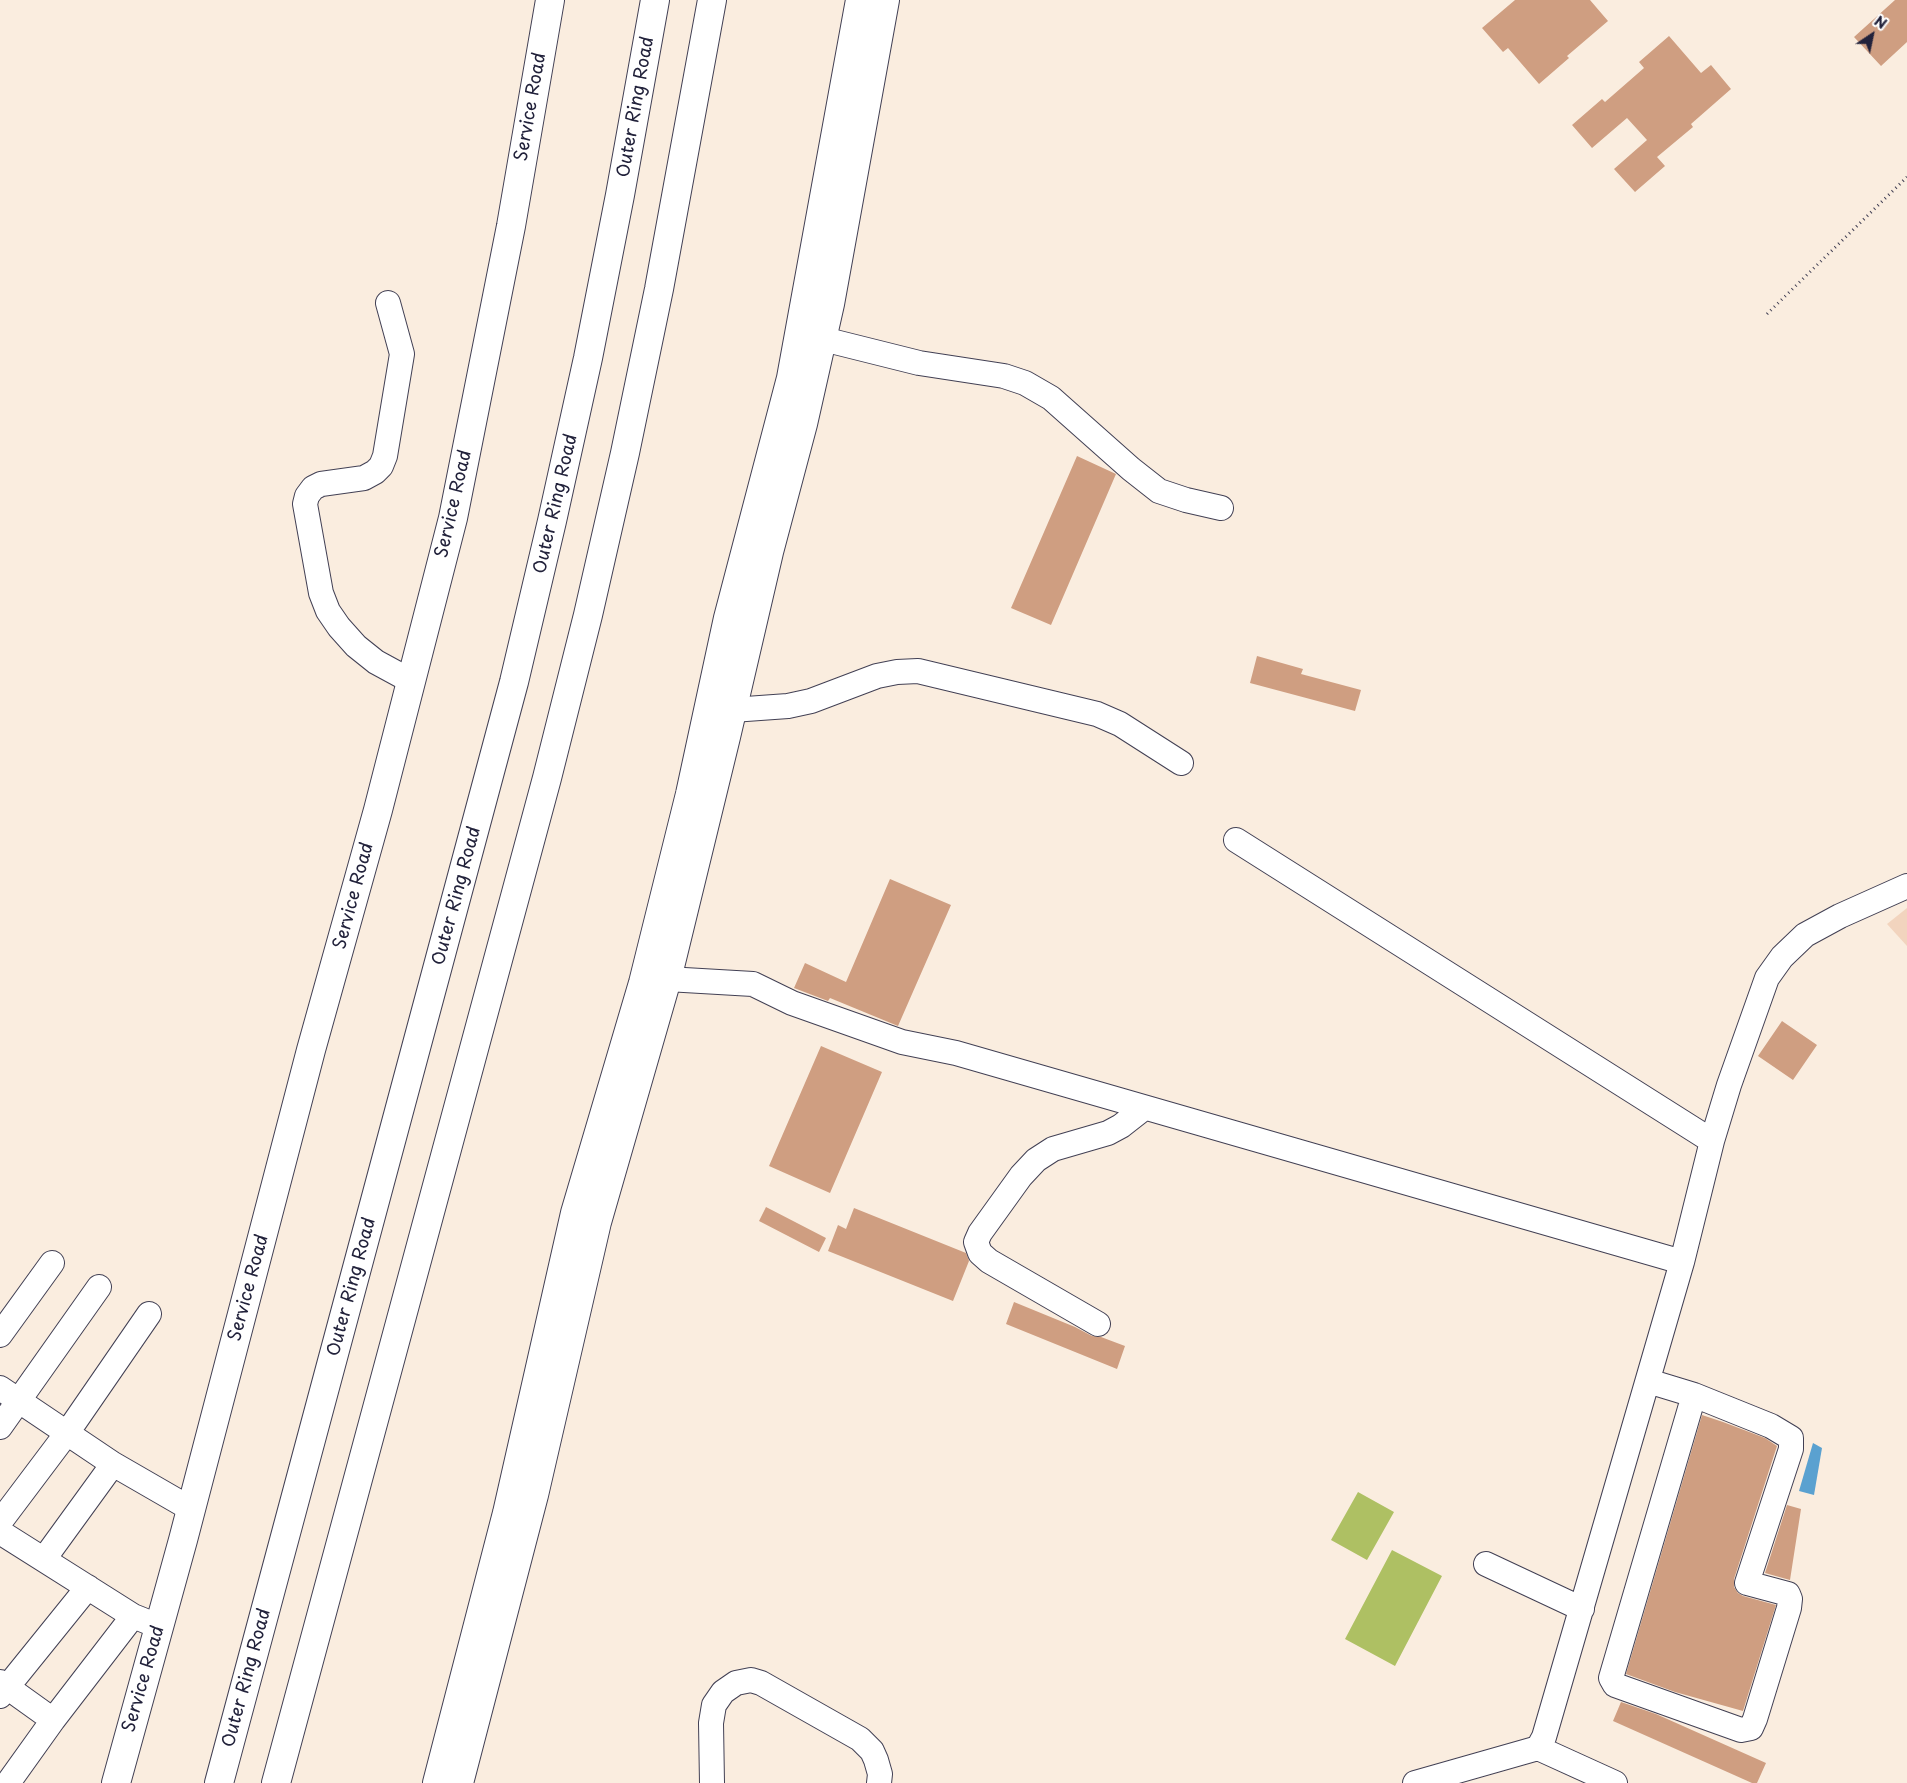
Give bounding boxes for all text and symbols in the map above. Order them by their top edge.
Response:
north arrow [1847,10,1897,60]
text: N [1870,10,1891,34]
street label: Outer Ring Road [613,35,659,179]
street label: Service Road [511,51,551,163]
street label: Outer Ring Road [529,432,583,576]
street label: Service Road [431,448,477,560]
street label: Outer Ring Road [428,824,486,968]
street label: Service Road [329,840,379,952]
street label: Outer Ring Road [323,1215,381,1359]
street label: Service Road [224,1232,274,1344]
street label: Outer Ring Road [218,1606,276,1750]
street label: Service Road [118,1623,170,1735]

